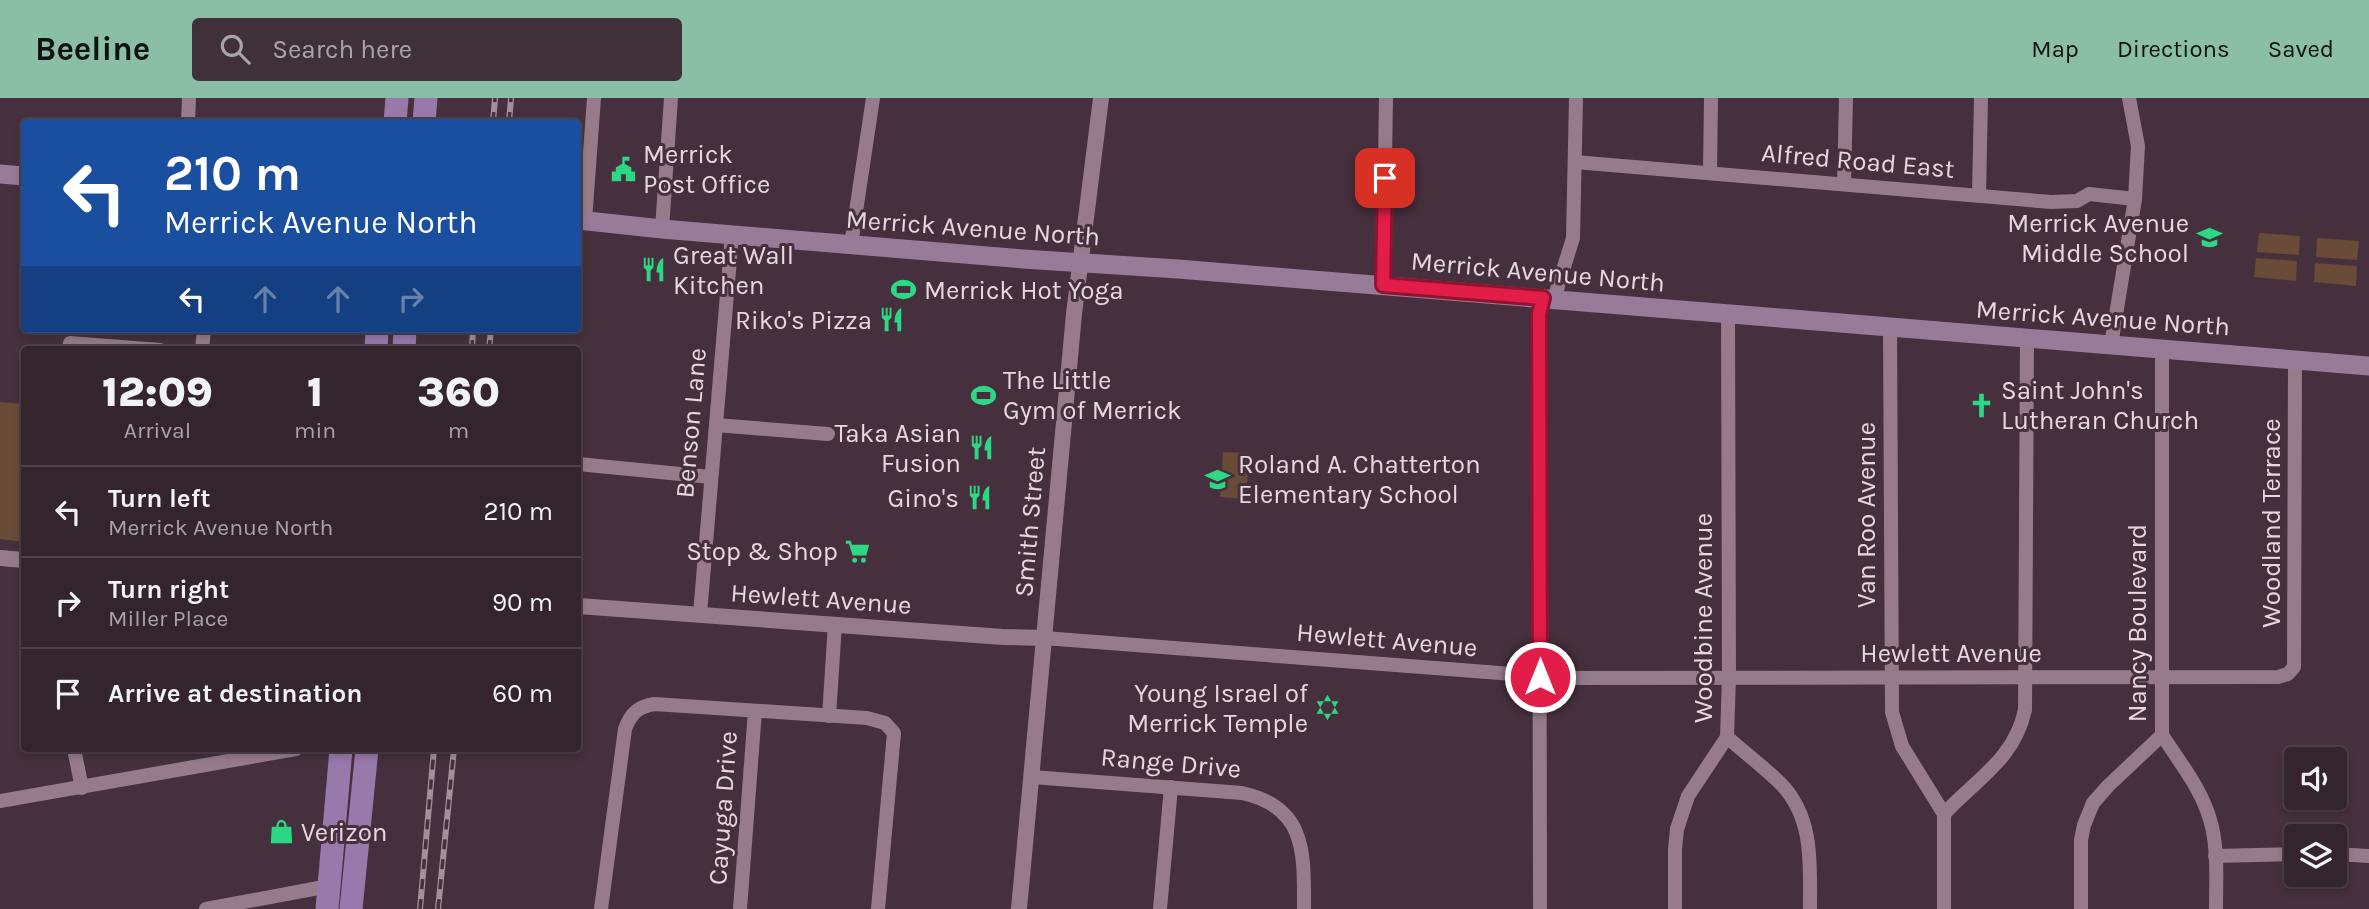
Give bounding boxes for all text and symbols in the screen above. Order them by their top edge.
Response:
search box [192,18,682,81]
text: Beeline [35,30,150,68]
icon: search [216,30,254,68]
text: Search here [272,34,412,65]
text: Map [2031,35,2079,63]
text: Directions [2117,35,2230,63]
text: Saved [2268,35,2334,63]
street label: Alfred Road East [1760,137,1956,185]
place label: Merrick Post Office [643,139,770,200]
text: 210 m [164,145,301,202]
icon: left [49,147,140,238]
pin [1355,148,1415,208]
public building icon: Merrick Post Office [609,155,637,183]
icon: arrive [1366,159,1404,197]
text: Merrick Avenue North [164,204,478,241]
street label: Merrick Avenue North [845,204,1101,252]
place label: Merrick Avenue Middle School [2007,208,2189,269]
school or university icon: Merrick Avenue Middle School [2195,224,2223,252]
place label: Great Wall Kitchen [673,240,794,301]
street label: Merrick Avenue North [1410,245,1666,299]
restaurant icon: Great Wall Kitchen [639,256,667,284]
place label: Merrick Hot Yoga [924,275,1123,306]
sports icon: Merrick Hot Yoga [890,276,918,304]
icon: left [173,280,211,318]
icon: ahead [246,280,284,318]
icon: ahead [319,280,357,318]
icon: right [392,280,430,318]
street label: Merrick Avenue North [1975,294,2231,342]
place label: Riko's Pizza [735,305,872,336]
restaurant icon: Riko's Pizza [878,306,906,334]
street label: Benson Lane [669,347,713,499]
place label: The Little Gym of Merrick [1003,365,1182,426]
text: 12:09 [102,367,213,417]
text: 1 [307,367,323,417]
text: 360 [417,367,500,417]
place label: Saint John's Lutheran Church [2001,375,2199,436]
sports icon: The Little Gym of Merrick [969,381,997,409]
church icon: Saint John's Lutheran Church [1967,391,1995,419]
text: Arrival [124,417,191,444]
text: min [294,417,336,444]
text: m [448,417,469,444]
place label: Taka Asian Fusion [834,418,961,479]
street label: Woodland Terrace [2256,418,2287,628]
street label: Van Roo Avenue [1851,422,1882,608]
restaurant icon: Taka Asian Fusion [967,434,995,462]
street label: Smith Street [1008,445,1052,598]
place label: Roland A. Chatterton Elementary School [1238,449,1481,510]
school or university icon: Roland A. Chatterton Elementary School [1204,465,1232,493]
text: Turn left [108,483,210,514]
place label: Gino's [887,483,959,514]
restaurant icon: Gino's [965,484,993,512]
icon: left [49,493,87,531]
text: 210 m [483,496,553,527]
street label: Woodbine Avenue [1688,513,1719,723]
text: Merrick Avenue North [108,514,333,541]
street label: Nancy Boulevard [2122,524,2153,722]
place label: Stop & Shop [686,536,838,567]
supermarket icon: Stop & Shop [844,537,872,565]
text: Turn right [108,574,229,605]
street label: Hewlett Avenue [729,577,913,621]
icon: right [49,584,87,622]
text: 90 m [492,587,553,618]
text: Miller Place [108,605,228,632]
street label: Hewlett Avenue [1295,617,1479,663]
street label: Hewlett Avenue [1860,638,2042,669]
position arrow [1503,640,1577,714]
icon: arrive [49,675,87,713]
text: Arrive at destination [108,678,362,709]
text: 60 m [492,678,553,709]
place label: Young Israel of Merrick Temple [1127,678,1309,739]
synagogue icon: Young Israel of Merrick Temple [1314,694,1342,722]
street label: Cayuga Drive [702,730,744,886]
street label: Range Drive [1099,741,1243,785]
map controls [2284,747,2347,887]
button: sound [2284,747,2347,810]
place label: Verizon [301,817,388,848]
shop icon: Verizon [267,818,295,846]
button: layers [2284,824,2347,887]

